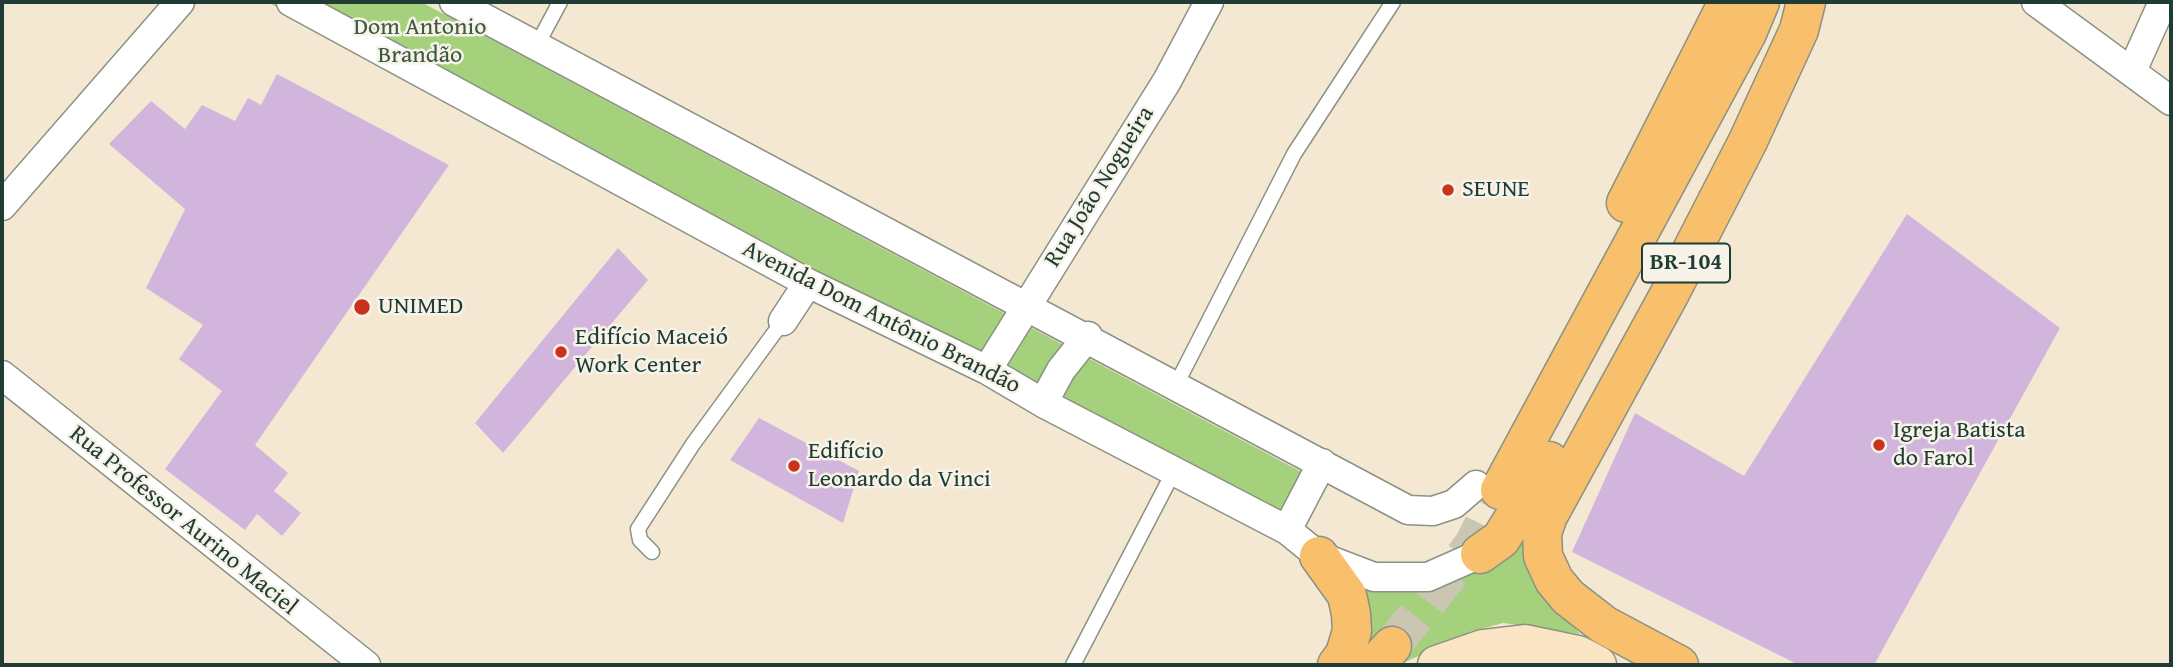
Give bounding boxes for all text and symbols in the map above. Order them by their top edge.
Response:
park label: Dom Antonio Brandão [354,14,486,70]
street label: Rua João Nogueira [1039,101,1161,273]
place label: SEUNE [1462,176,1530,204]
marker: SEUNE [1440,182,1456,198]
street label: Avenida Dom Antônio Brandão [737,235,1025,401]
road number: BR-104 [1642,244,1730,282]
place label: UNIMED [378,293,463,321]
marker: UNIMED [352,297,372,317]
place label: Edifício Maceió Work Center [575,324,728,380]
marker: Edifício Maceió Work Center [553,344,569,360]
place label: Igreja Batista do Farol [1893,417,2026,473]
street label: Rua Professor Aurino Maciel [63,420,303,622]
marker: Igreja Batista do Farol [1871,437,1887,453]
place label: Edifício Leonardo da Vinci [808,438,991,494]
marker: Edifício Leonardo da Vinci [786,458,802,474]

